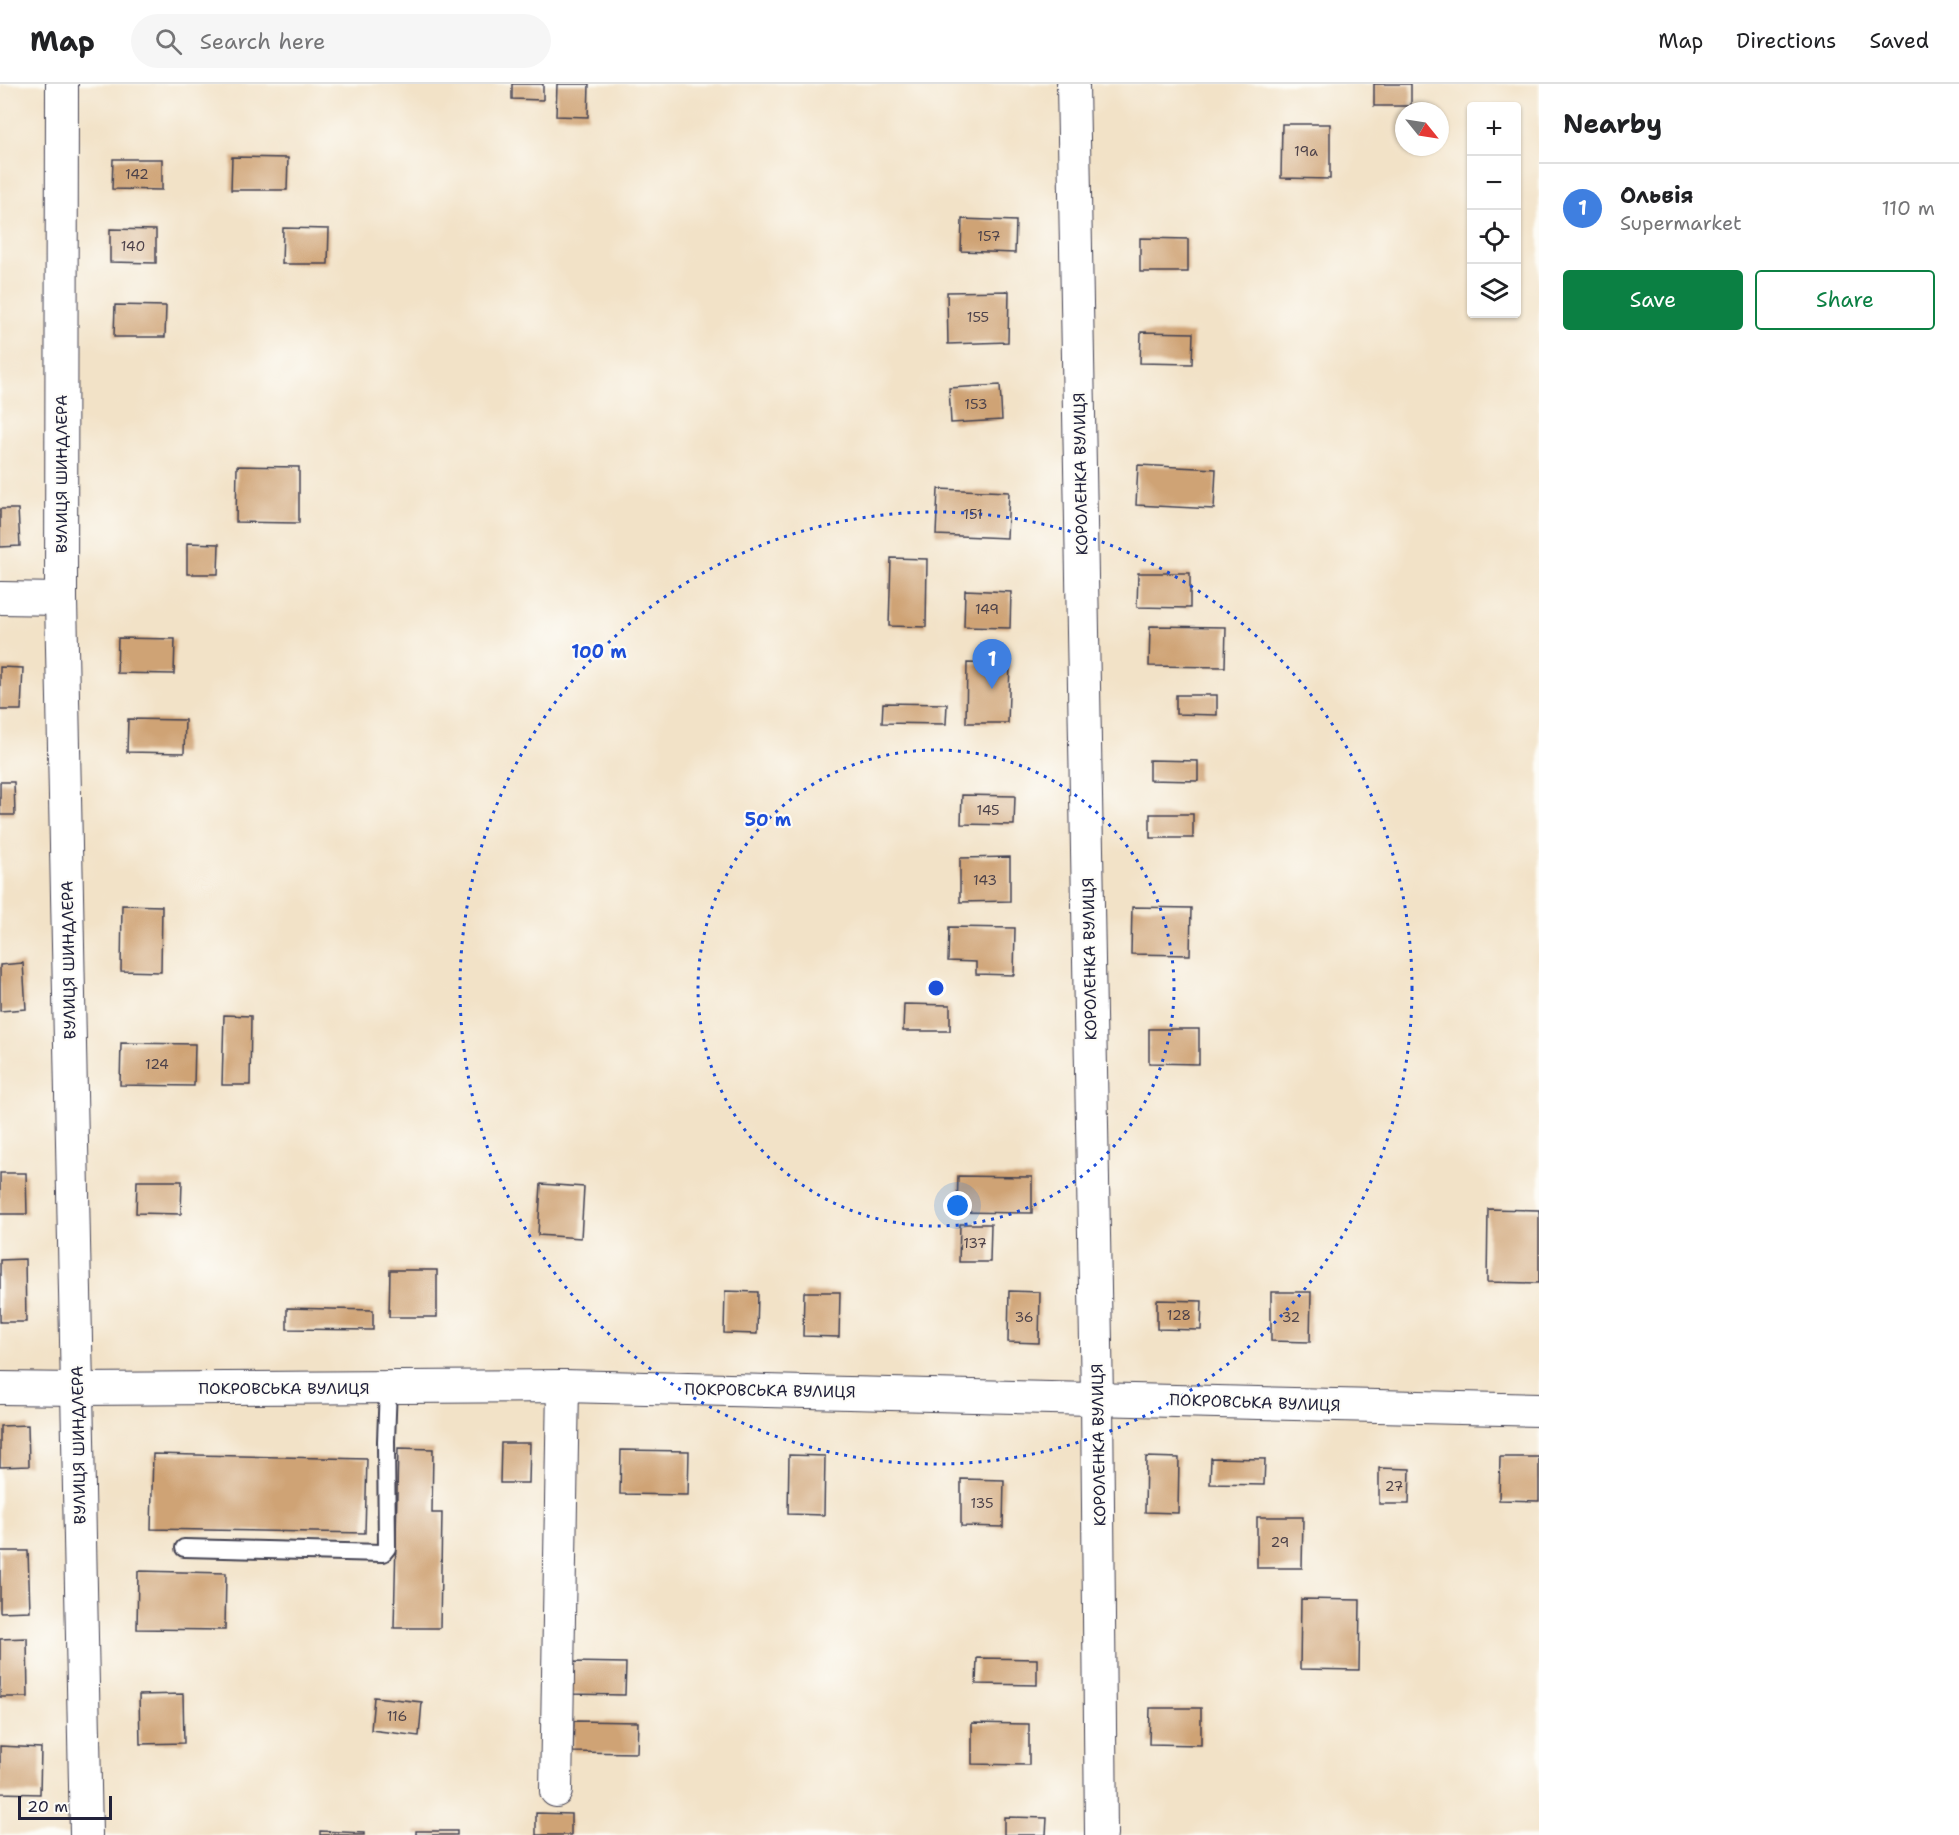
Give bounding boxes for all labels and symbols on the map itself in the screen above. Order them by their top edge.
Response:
north arrow [1395,102,1449,156]
house number: 19а [1294,142,1318,160]
house number: 142 [125,165,149,183]
house number: 157 [977,227,1001,245]
house number: 140 [121,237,145,255]
house number: 155 [967,308,989,326]
street label: КОРОЛЕНКА ВУЛИЦЯ [1069,392,1092,556]
street label: ВУЛИЦЯ ШИНДЛЕРА [51,395,72,553]
house number: 153 [964,395,988,413]
house number: 151 [963,505,983,523]
house number: 149 [975,600,999,618]
text: 100 m [571,640,627,664]
pin: 1 [972,640,1012,689]
house number: 145 [976,801,1000,819]
text: 50 m [745,808,792,832]
house number: 143 [973,871,997,889]
street label: КОРОЛЕНКА ВУЛИЦЯ [1078,877,1101,1041]
street label: ВУЛИЦЯ ШИНДЛЕРА [57,881,80,1039]
centre of rings [926,978,946,998]
house number: 124 [145,1055,169,1073]
your location [943,1191,972,1220]
house number: 137 [963,1234,987,1252]
house number: 128 [1167,1306,1191,1324]
house number: 36 [1014,1308,1034,1326]
house number: 32 [1282,1308,1300,1326]
street label: КОРОЛЕНКА ВУЛИЦЯ [1087,1363,1110,1527]
street label: ВУЛИЦЯ ШИНДЛЕРА [67,1366,90,1524]
street label: ПОКРОВСЬКА ВУЛИЦЯ [198,1378,370,1399]
street label: ПОКРОВСЬКА ВУЛИЦЯ [684,1379,856,1402]
street label: ПОКРОВСЬКА ВУЛИЦЯ [1169,1389,1341,1416]
house number: 27 [1385,1477,1403,1495]
house number: 135 [970,1494,994,1512]
house number: 29 [1271,1533,1289,1551]
house number: 116 [387,1707,407,1725]
scale bar [18,1793,112,1820]

